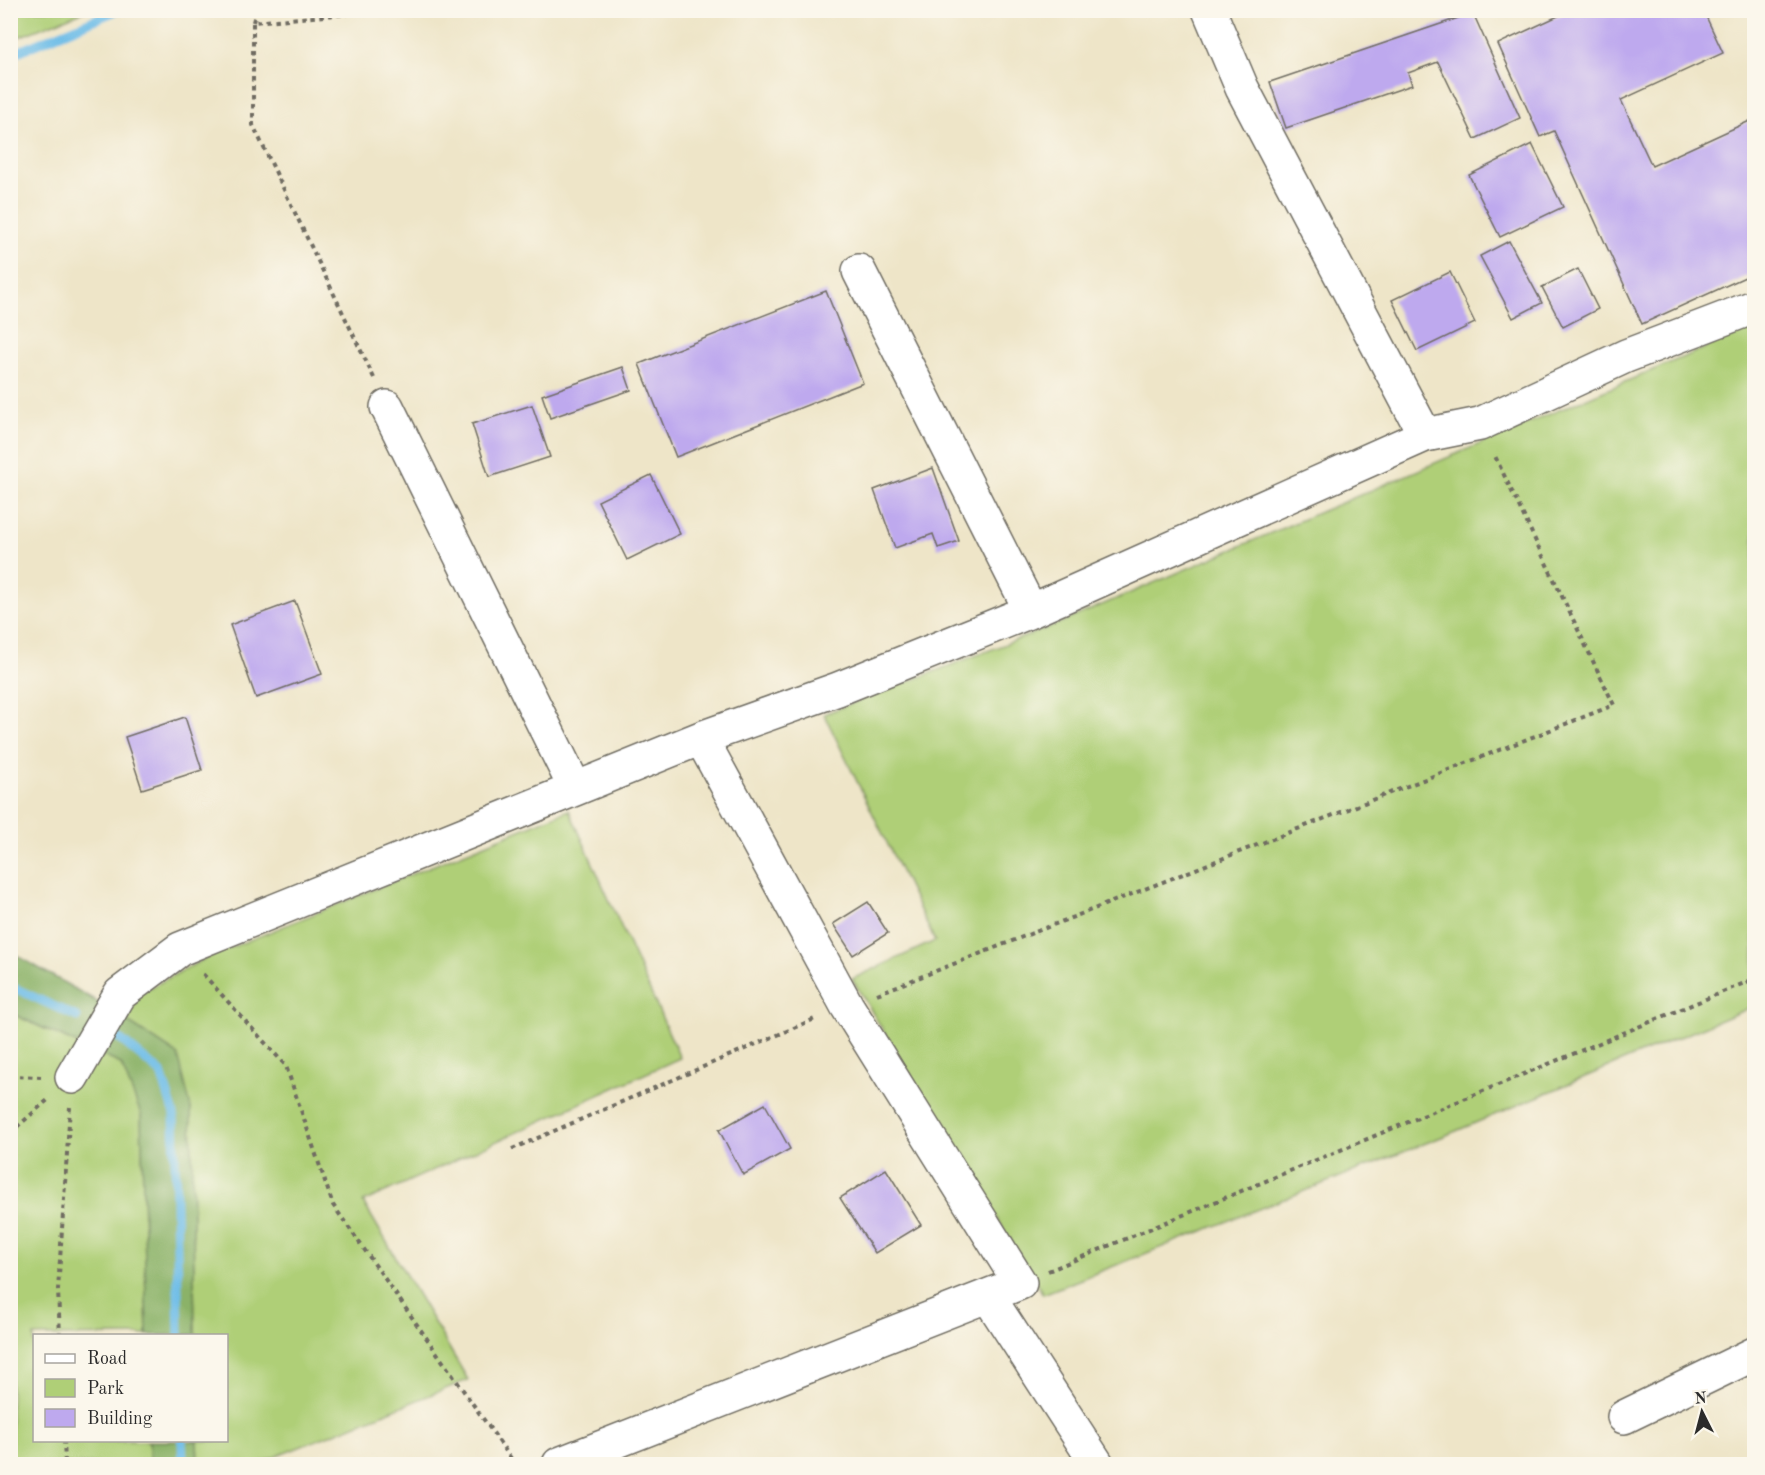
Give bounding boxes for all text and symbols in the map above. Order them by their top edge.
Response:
legend [33,1334,228,1442]
text: Road [87,1350,127,1368]
text: Park [87,1380,124,1398]
north arrow [1672,1382,1732,1442]
text: N [1694,1390,1708,1408]
text: Building [87,1410,153,1428]

